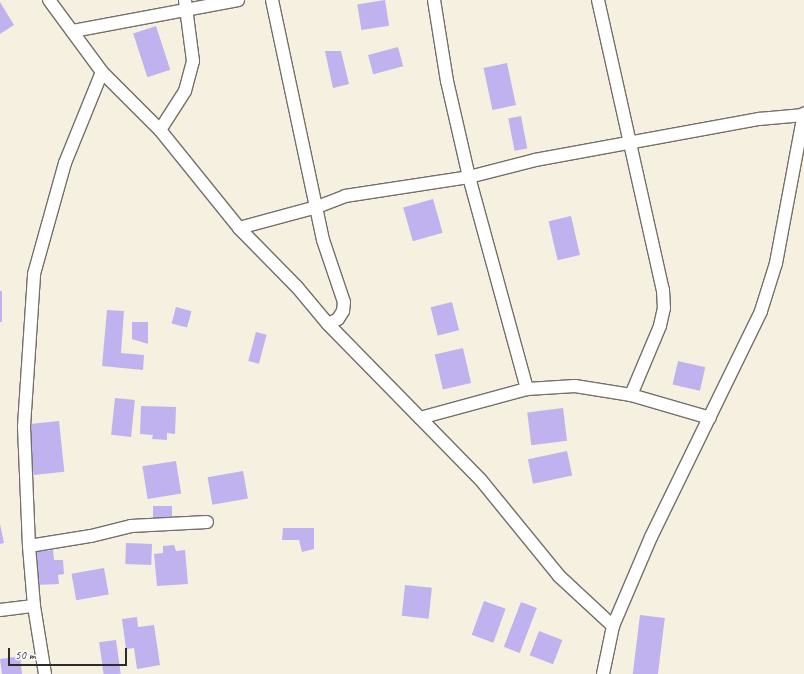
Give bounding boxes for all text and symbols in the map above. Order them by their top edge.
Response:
scale bar [10,640,129,666]
text: 50 m [15,647,35,663]

